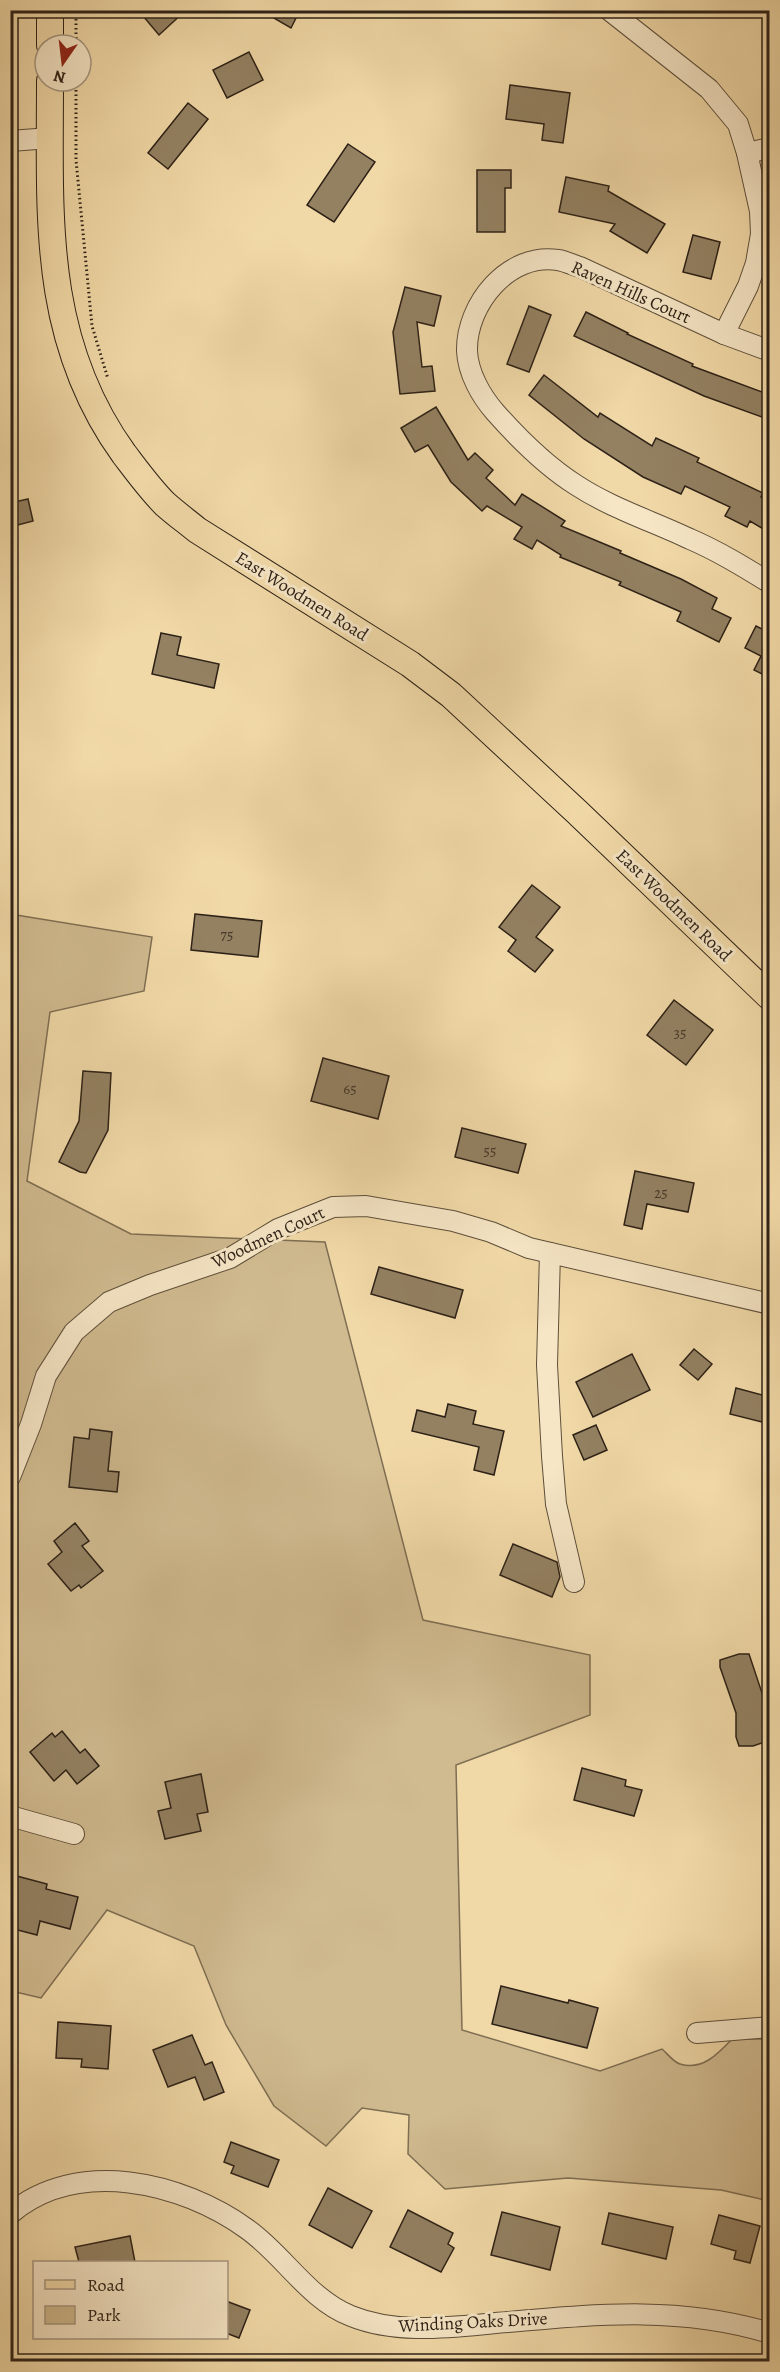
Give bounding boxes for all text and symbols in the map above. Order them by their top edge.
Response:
north arrow [33,33,93,93]
text: N [51,64,68,89]
street label: Raven Hills Court [567,255,695,329]
street label: East Woodmen Road [231,545,373,647]
street label: East Woodmen Road [611,843,737,967]
house number: 75 [221,925,233,945]
house number: 35 [674,1023,686,1043]
house number: 65 [343,1079,357,1099]
house number: 55 [484,1141,496,1161]
house number: 25 [654,1183,668,1203]
street label: Woodmen Court [207,1200,328,1274]
legend [33,2261,228,2339]
text: Road [87,2273,125,2297]
text: Park [87,2303,121,2327]
street label: Winding Oaks Drive [397,2306,548,2338]

